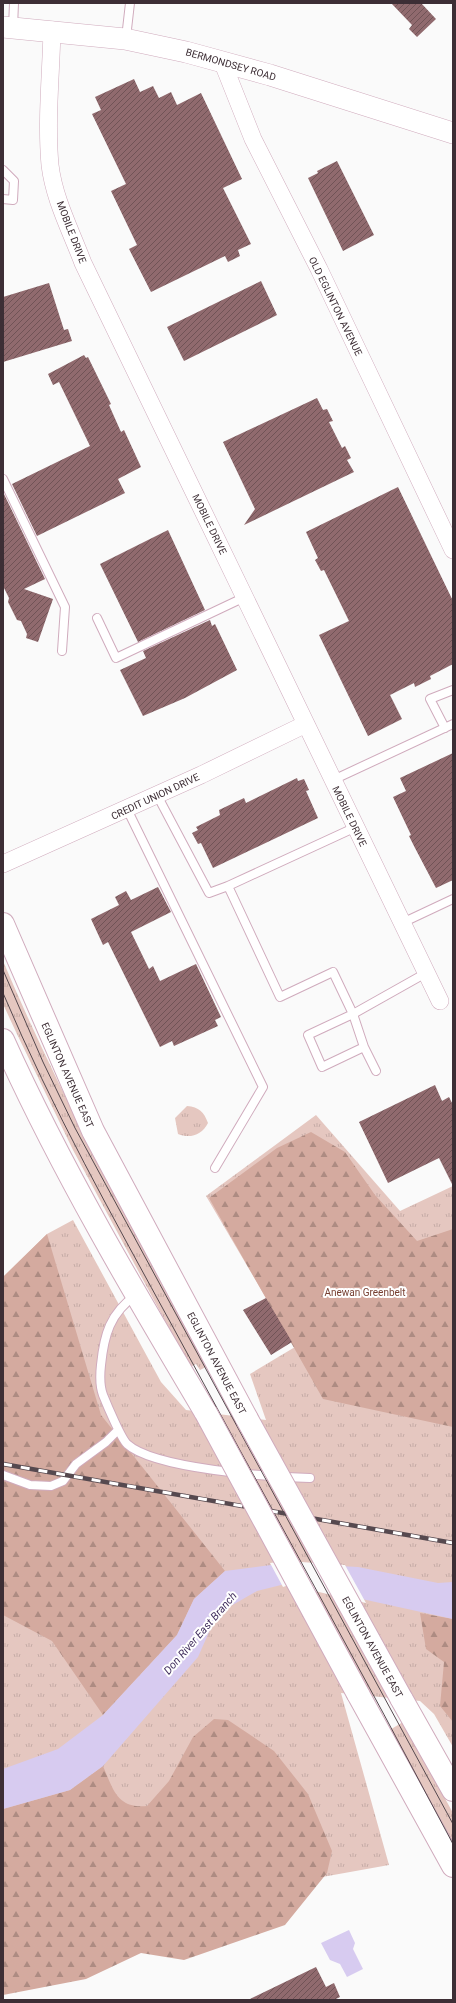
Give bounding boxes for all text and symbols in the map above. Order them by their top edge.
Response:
street label: BERMONDSEY ROAD [184,46,277,83]
street label: MOBILE DRIVE [55,200,89,265]
street label: OLD EGLINTON AVENUE [307,255,364,358]
street label: MOBILE DRIVE [190,492,229,556]
street label: CREDIT UNION DRIVE [109,771,201,822]
street label: MOBILE DRIVE [330,784,369,848]
street label: EGLINTON AVENUE EAST [39,1021,96,1130]
park label: Anewan Greenbelt [324,1287,406,1298]
street label: EGLINTON AVENUE EAST [185,1310,248,1416]
water label: Don River East Branch [161,1589,240,1677]
street label: EGLINTON AVENUE EAST [340,1595,405,1700]

